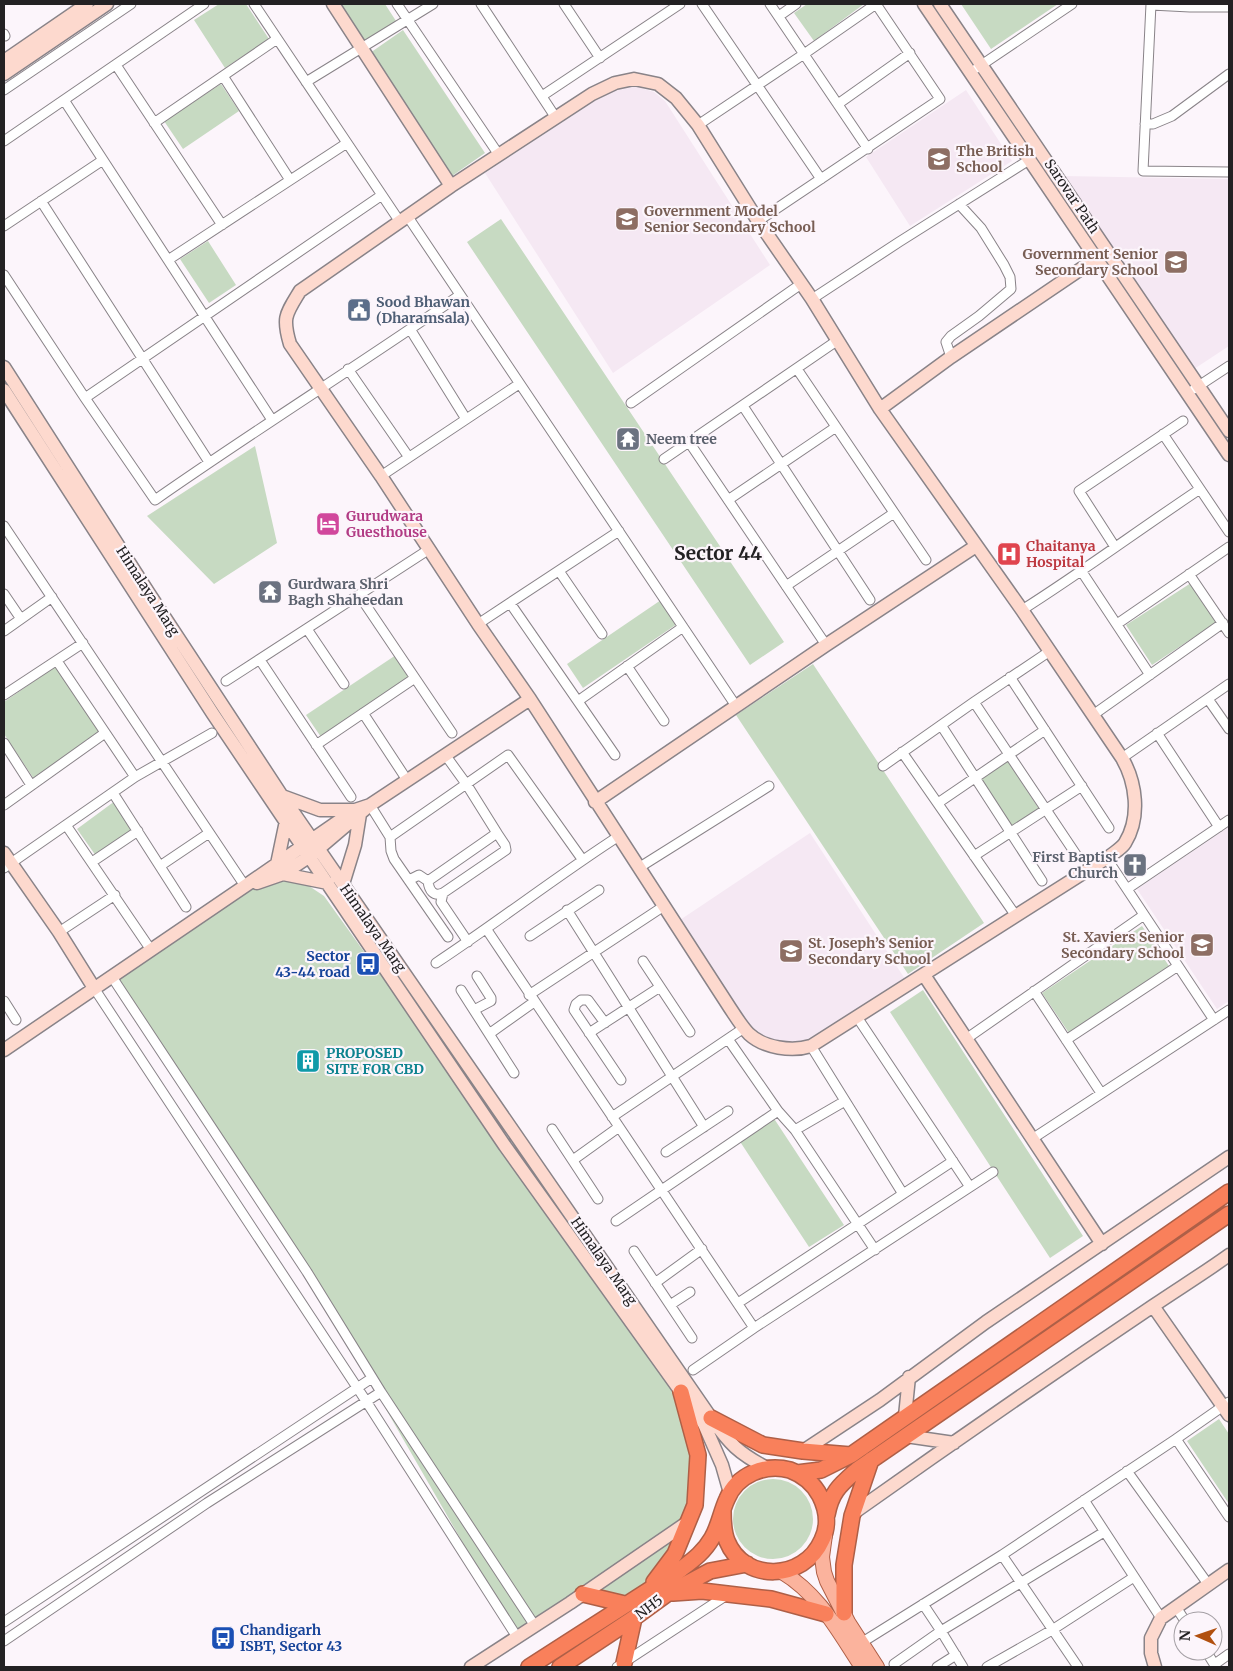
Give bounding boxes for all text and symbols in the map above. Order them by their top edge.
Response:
place label: The British School [956,142,1035,176]
school or university icon: The British School [926,146,952,172]
street label: Sarovar Path [1041,155,1103,237]
place label: Government Model Senior Secondary School [644,202,816,236]
school or university icon: Government Model Senior Secondary School [614,206,640,232]
place label: Government Senior Secondary School [1022,245,1158,279]
school or university icon: Government Senior Secondary School [1163,249,1189,275]
place label: Sood Bhawan (Dharamsala) [376,293,470,327]
public building icon: Sood Bhawan (Dharamsala) [346,297,372,323]
temple icon: Neem tree [615,426,641,452]
place label: Neem tree [646,430,717,448]
place label: Gurudwara Guesthouse [346,507,427,541]
hotel icon: Gurudwara Guesthouse [315,511,341,537]
place label: Chaitanya Hospital [1026,537,1096,571]
district label: Sector 44 [674,541,762,565]
hospital icon: Chaitanya Hospital [996,541,1022,567]
street label: Himalaya Marg [112,543,184,640]
place label: Gurdwara Shri Bagh Shaheedan [288,575,404,609]
temple icon: Gurdwara Shri Bagh Shaheedan [257,579,283,605]
place label: First Baptist Church [1032,848,1119,882]
church icon: First Baptist Church [1122,852,1148,878]
street label: Himalaya Marg [336,880,410,976]
place label: St. Xaviers Senior Secondary School [1061,928,1184,962]
school or university icon: St. Xaviers Senior Secondary School [1189,932,1215,958]
place label: St. Joseph’s Senior Secondary School [808,934,934,968]
school or university icon: St. Joseph’s Senior Secondary School [778,938,804,964]
place label: Sector 43-44 road [275,947,350,981]
bus stop icon: Sector 43-44 road [355,951,381,977]
place label: PROPOSED SITE FOR CBD [326,1044,424,1078]
building icon: PROPOSED SITE FOR CBD [295,1048,321,1074]
street label: Himalaya Marg [567,1213,641,1309]
street label: NH5 [632,1591,666,1623]
north arrow [1173,1611,1223,1661]
place label: Chandigarh ISBT, Sector 43 [240,1621,342,1655]
bus stop icon: Chandigarh ISBT, Sector 43 [210,1625,236,1651]
text: N [1176,1630,1194,1641]

